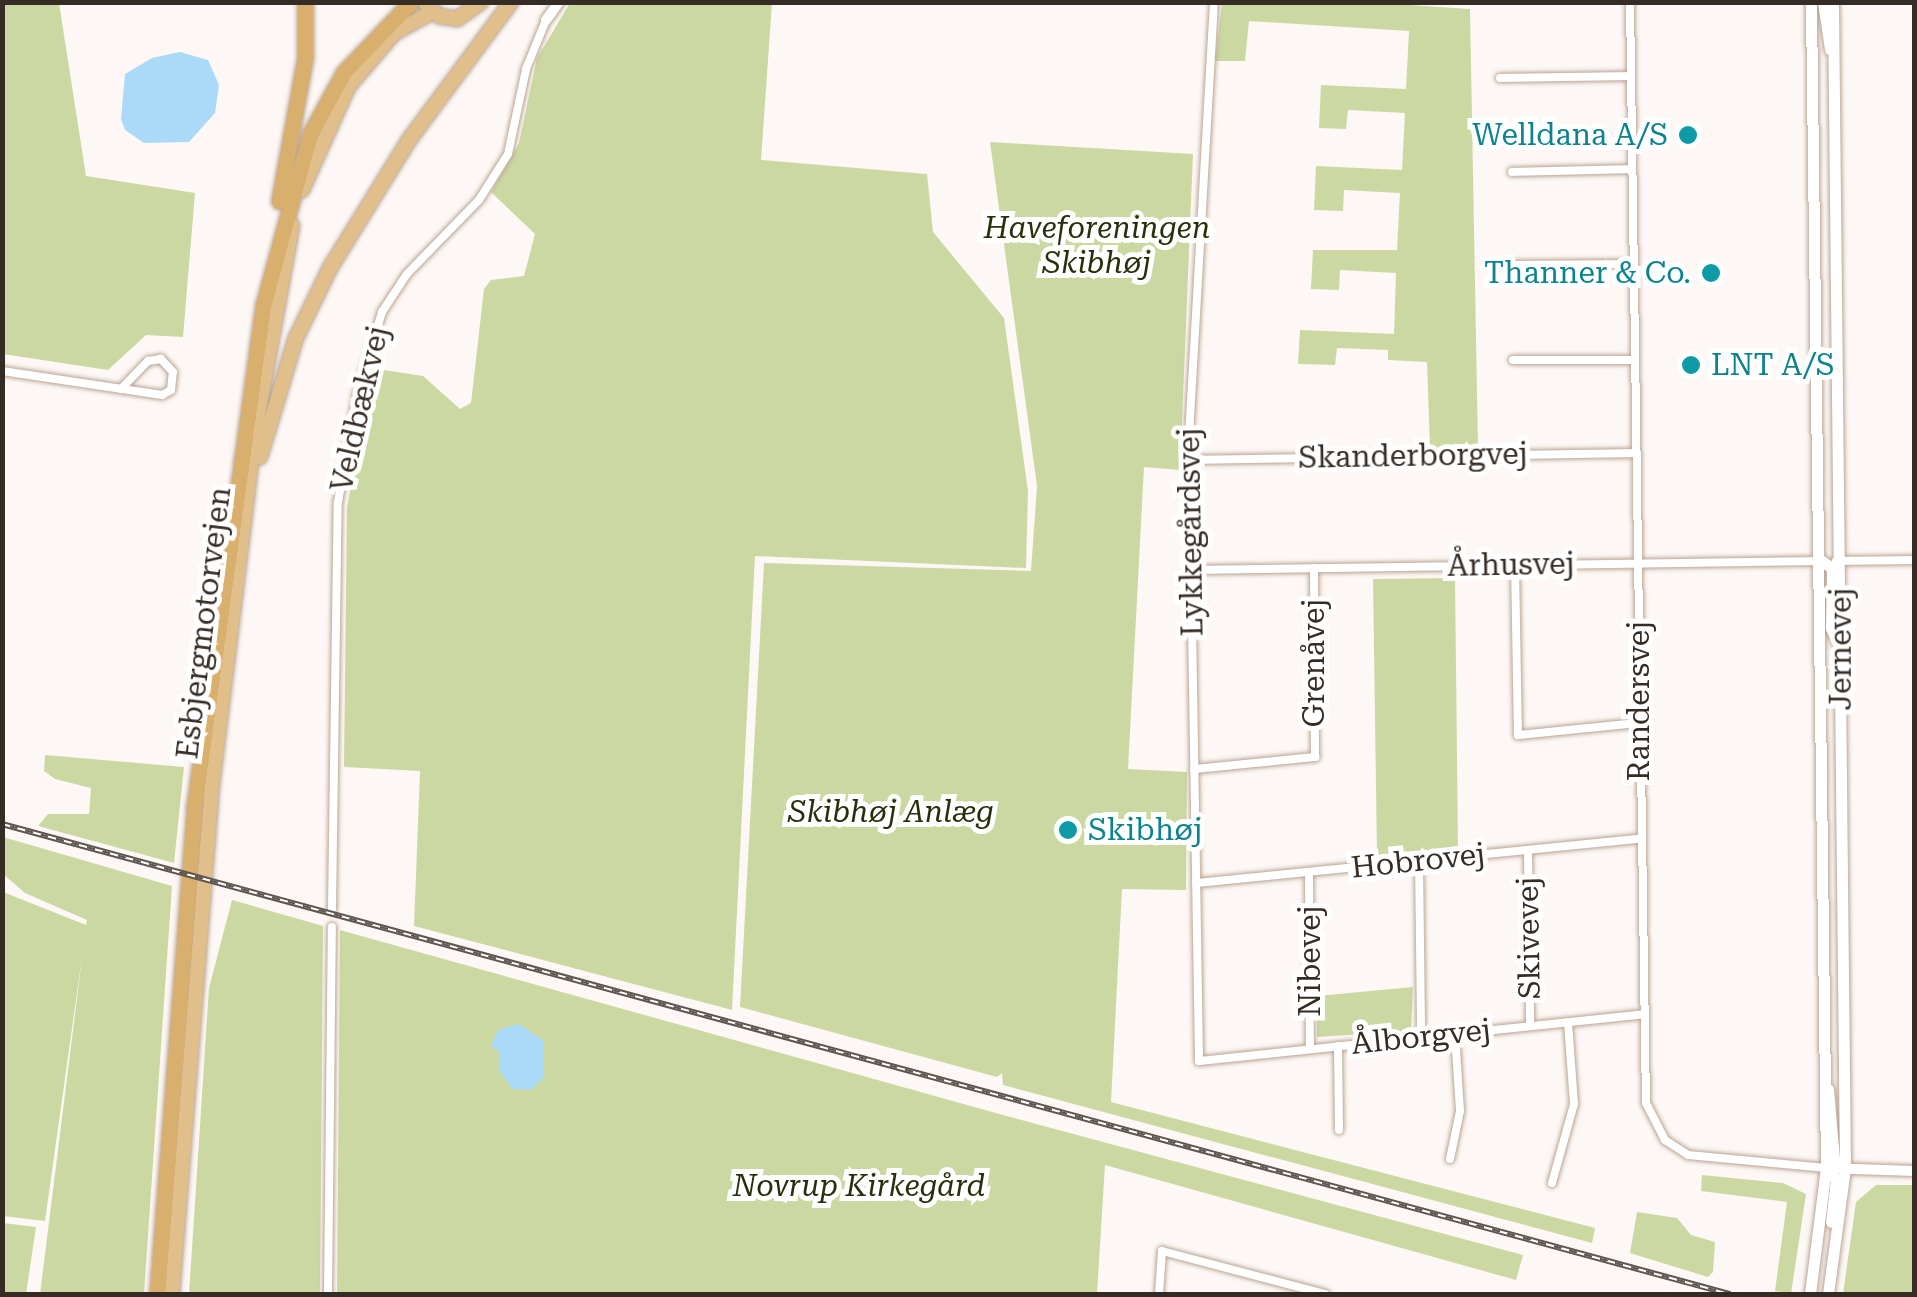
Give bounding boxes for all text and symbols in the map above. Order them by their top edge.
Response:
place label: Welldana A/S [1472,117,1668,153]
marker: Welldana A/S [1677,124,1699,146]
park label: Haveforeningen Skibhøj [984,210,1210,280]
place label: Thanner & Co. [1484,255,1691,291]
marker: Thanner & Co. [1700,262,1722,284]
street label: Veldbækvej [323,323,397,495]
place label: LNT A/S [1711,347,1834,383]
marker: LNT A/S [1680,354,1702,376]
street label: Lykkegårdsvej [1171,427,1211,637]
street label: Skanderborgvej [1298,436,1528,476]
street label: Esbjergmotorvejen [169,485,239,761]
street label: Århusvej [1447,546,1575,584]
street label: Jernevej [1823,588,1859,710]
street label: Grenåvej [1296,598,1332,728]
street label: Randersvej [1621,621,1657,781]
park label: Skibhøj Anlæg [788,794,994,830]
place label: Skibhøj [1088,812,1202,848]
marker: Skibhøj [1057,819,1079,841]
street label: Hobrovej [1349,836,1487,886]
street label: Skivevej [1510,876,1548,1000]
street label: Nibevej [1292,905,1328,1017]
street label: Ålborgvej [1350,1012,1492,1062]
park label: Novrup Kirkegård [733,1168,985,1204]

